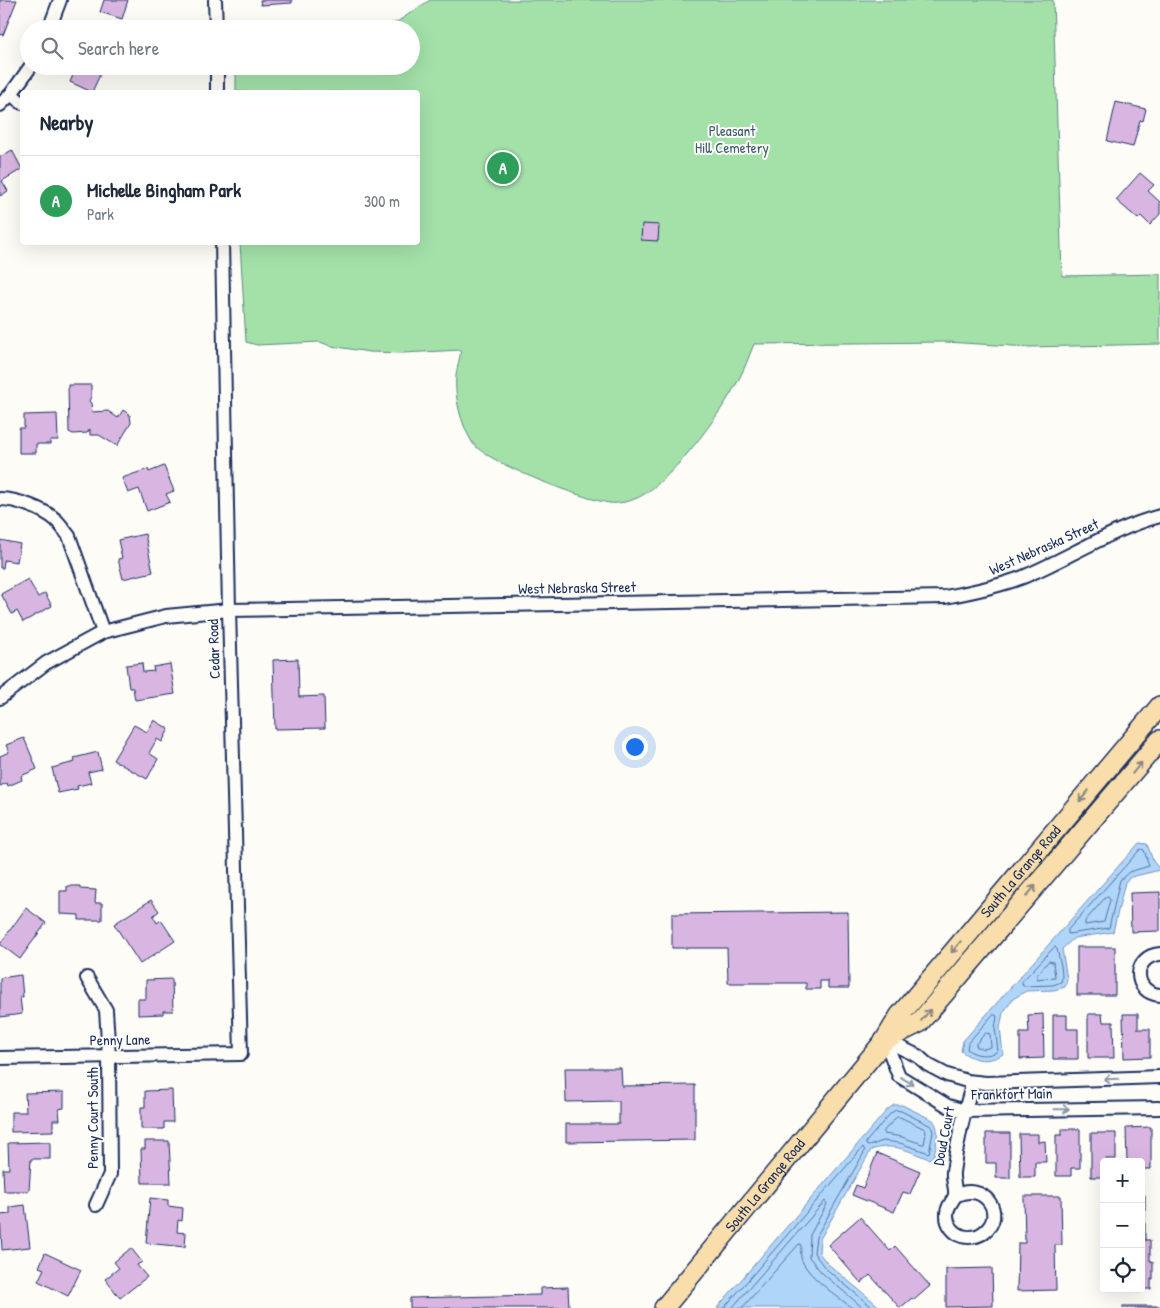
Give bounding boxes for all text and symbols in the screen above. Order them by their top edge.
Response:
search box [20,20,420,75]
icon: search [38,34,66,62]
text: Search here [78,35,159,61]
text: Nearby [40,108,93,137]
park label: Pleasant Hill Cemetery [695,120,769,158]
pin: A [487,149,519,187]
text: Michelle Bingham Park [87,177,241,203]
text: A [52,190,60,212]
text: 300 m [364,190,400,212]
text: Park [87,203,114,225]
street label: West Nebraska Street [986,513,1103,580]
street label: West Nebraska Street [518,576,637,599]
street label: Cedar Road [202,619,225,679]
your location [622,734,648,760]
one-way arrow [1131,761,1142,774]
one-way arrow [1078,790,1089,803]
street label: South La Grange Road [975,820,1066,922]
one-way arrow [1026,885,1037,898]
one-way arrow [951,941,962,954]
one-way arrow [920,1009,932,1022]
street label: Penny Lane [89,1028,151,1051]
street label: Penny Court South [82,1067,103,1169]
one-way arrow [1104,1074,1120,1084]
one-way arrow [899,1077,914,1087]
street label: Frankfort Main [970,1082,1053,1105]
street label: Doud Court [928,1104,960,1167]
one-way arrow [1054,1104,1070,1114]
street label: South La Grange Road [720,1134,810,1236]
map controls [1100,1158,1145,1293]
button: + [1100,1158,1145,1203]
button: − [1100,1203,1145,1248]
button: locate [1100,1248,1145,1293]

